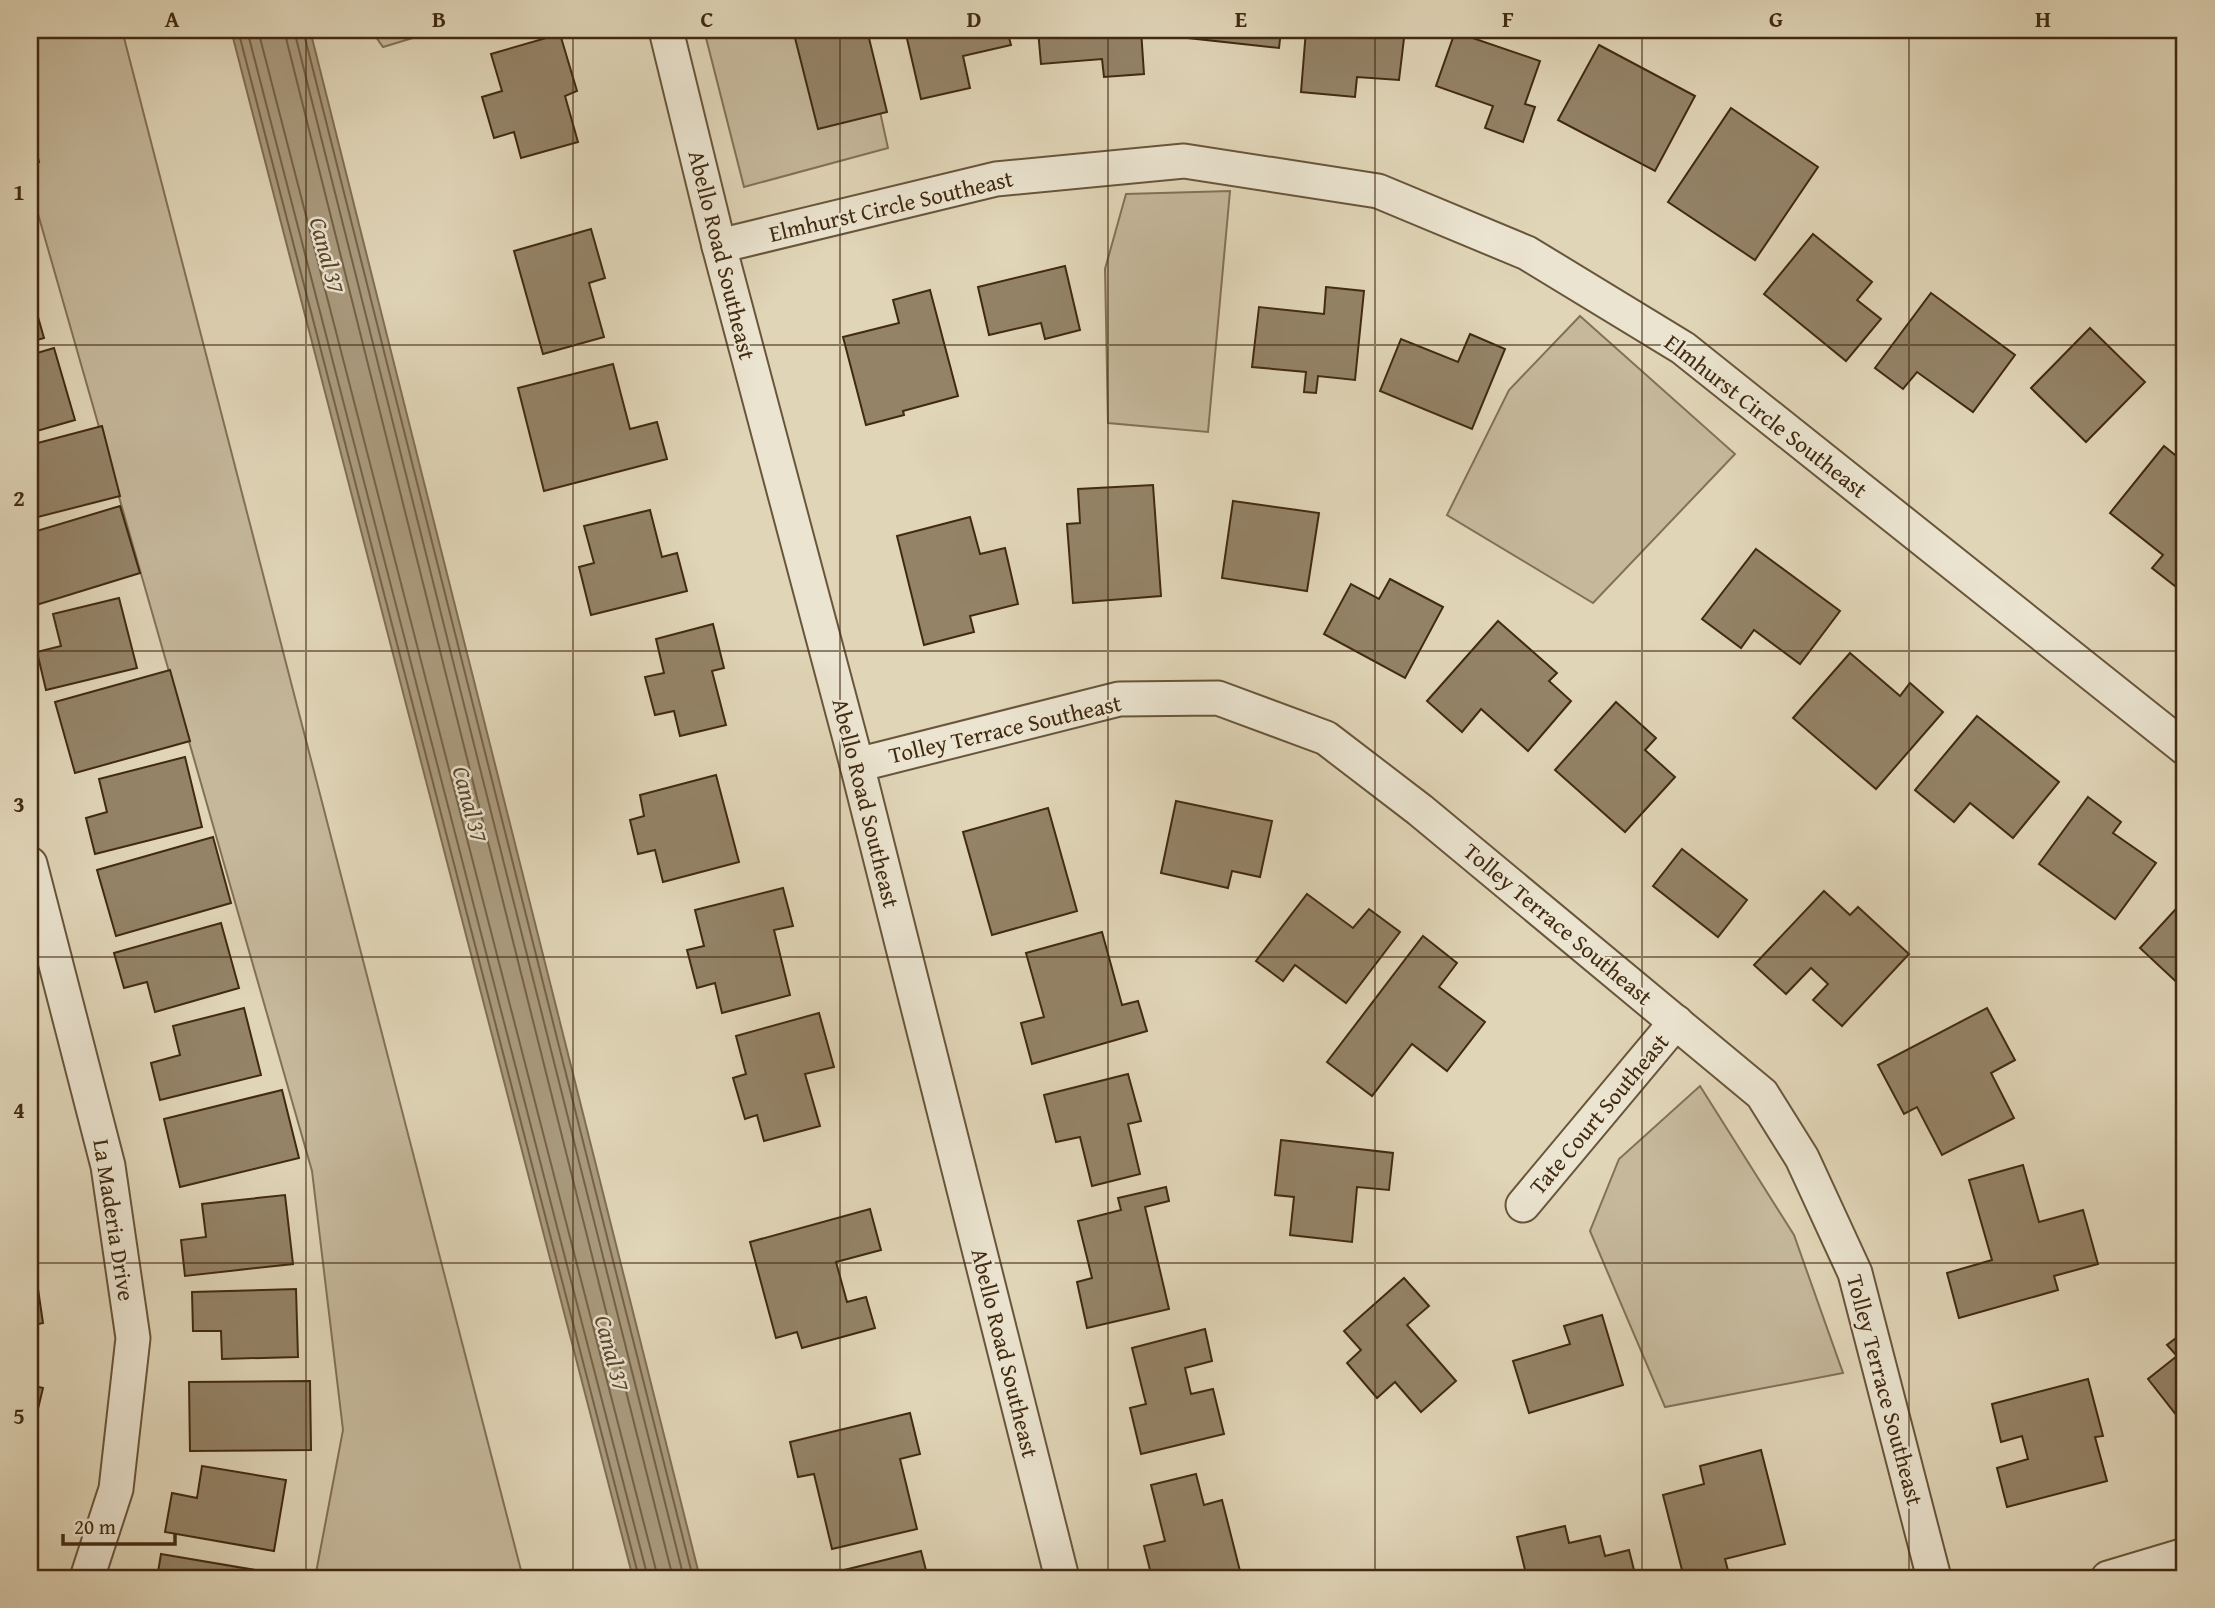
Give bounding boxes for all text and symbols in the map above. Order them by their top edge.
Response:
text: A [165,2,180,35]
text: B [432,2,446,35]
text: C [700,2,714,35]
text: D [967,2,982,35]
text: E [1235,2,1247,35]
text: F [1502,2,1514,35]
text: G [1769,2,1783,35]
text: H [2035,2,2051,35]
street label: Abello Road Southeast [680,147,764,363]
street label: Elmhurst Circle Southeast [766,161,1016,250]
text: 1 [13,175,25,208]
water label: Canal 37 [301,213,355,297]
street label: Elmhurst Circle Southeast [1658,326,1875,505]
text: 2 [13,481,25,514]
street label: Tolley Terrace Southeast [885,686,1124,771]
street label: Abello Road Southeast [824,695,908,911]
water label: Canal 37 [444,762,498,846]
text: 3 [13,787,25,820]
street label: Tolley Terrace Southeast [1457,835,1660,1013]
street label: Tate Court Southeast [1521,1026,1676,1201]
text: 4 [13,1093,25,1126]
street label: La Maderia Drive [85,1137,144,1303]
street label: Abello Road Southeast [963,1245,1047,1461]
street label: Tolley Terrace Southeast [1839,1271,1932,1509]
water label: Canal 37 [586,1311,640,1395]
text: 5 [13,1399,25,1432]
scale bar [63,1503,175,1547]
text: 20 m [74,1511,116,1542]

